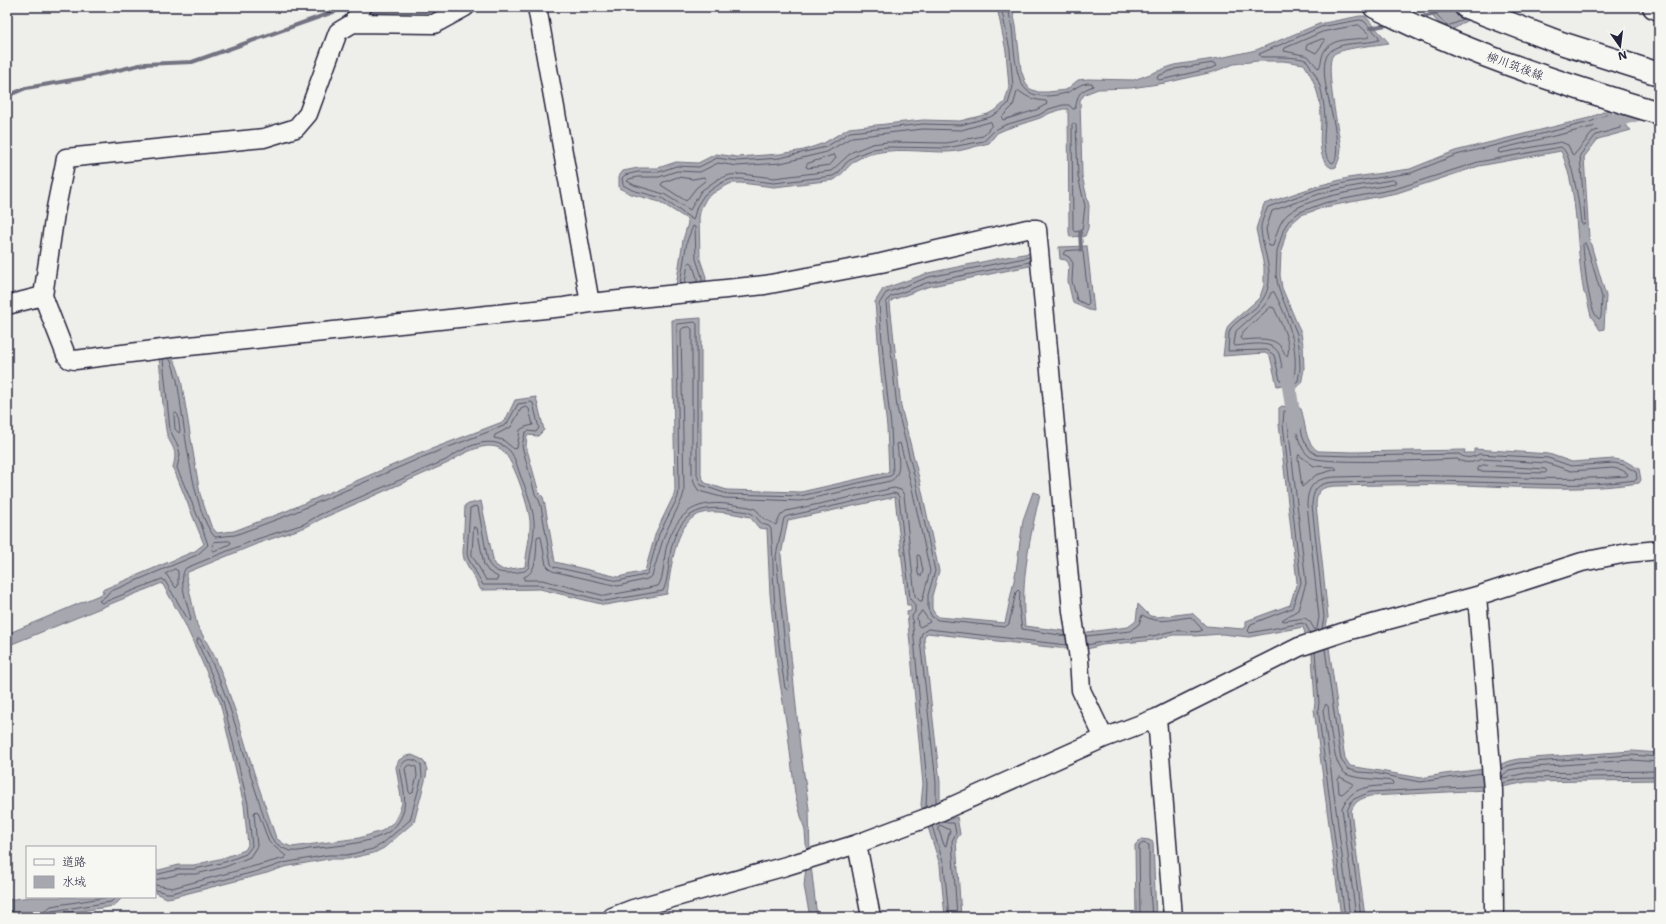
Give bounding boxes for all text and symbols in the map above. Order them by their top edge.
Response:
north arrow [1600,26,1640,66]
text: N [1616,47,1628,64]
street label: 柳川筑後線 [1484,48,1546,84]
legend [26,846,156,898]
text: 道路 [62,854,86,870]
text: 水域 [62,874,86,890]

